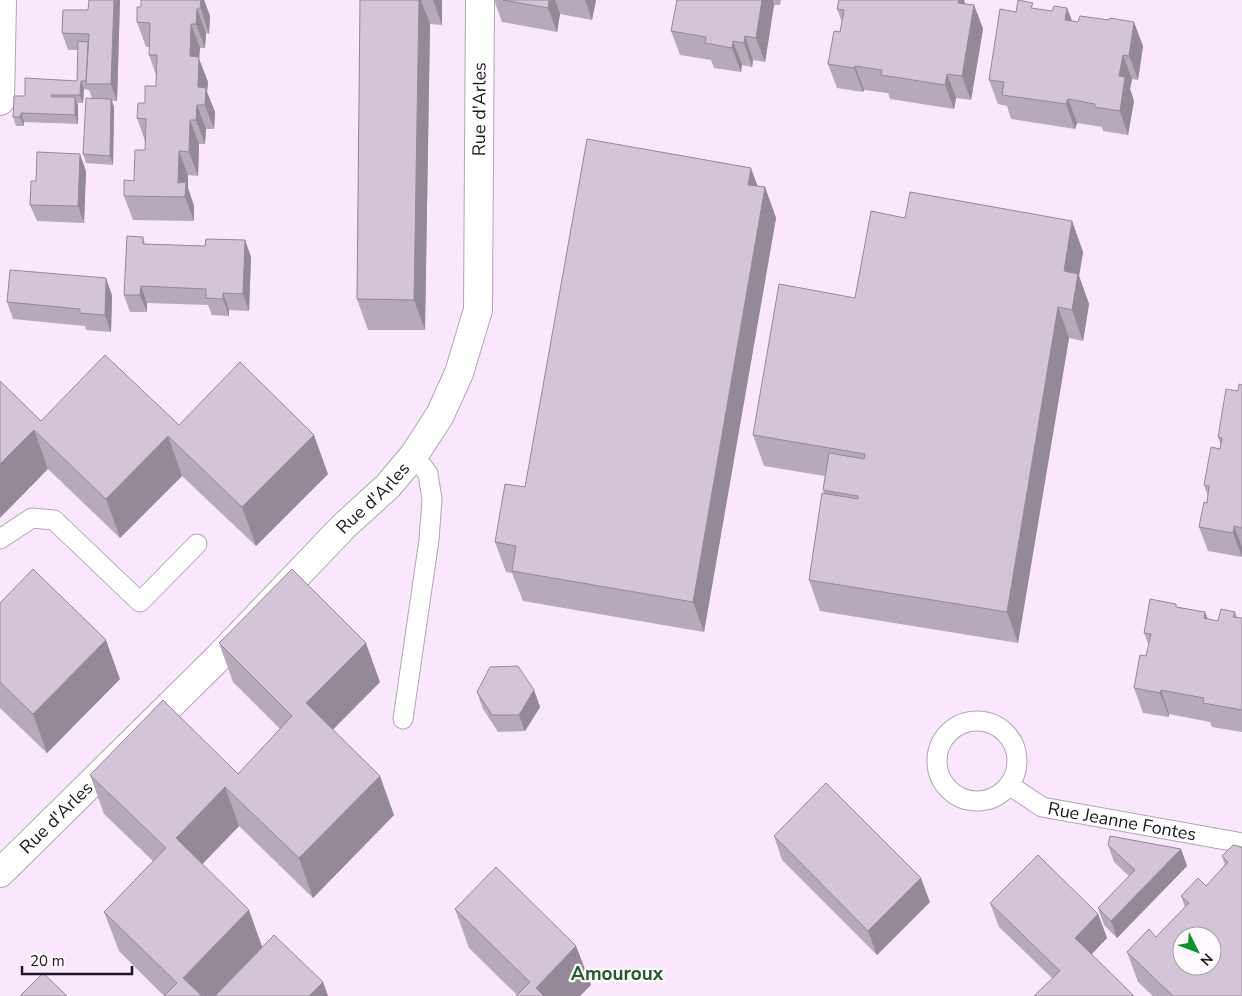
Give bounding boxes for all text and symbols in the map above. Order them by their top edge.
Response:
street label: Rue d'Arles [467,62,492,156]
street label: Rue d'Arles [331,457,415,539]
street label: Rue d'Arles [14,776,98,859]
street label: Rue Jeanne Fontes [1046,796,1198,847]
north arrow [1172,926,1222,976]
scale bar [22,944,132,976]
text: N [1196,949,1217,970]
text: 20 m [30,951,65,971]
district label: Amouroux [571,961,664,987]

